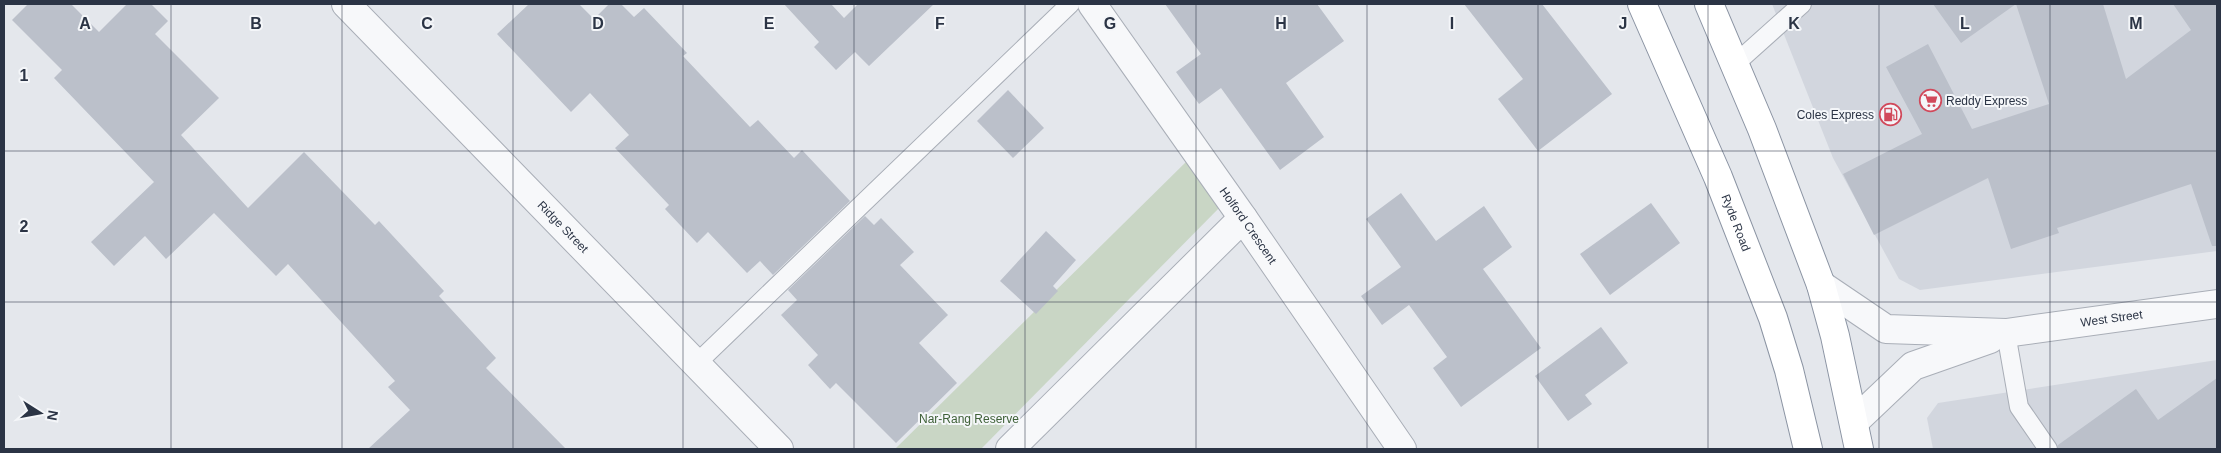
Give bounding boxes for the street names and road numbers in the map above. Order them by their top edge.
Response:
street label: Holford Crescent [1217,185,1280,267]
street label: Ryde Road [1718,192,1753,253]
street label: Ridge Street [535,198,592,256]
street label: West Street [2080,307,2144,330]

